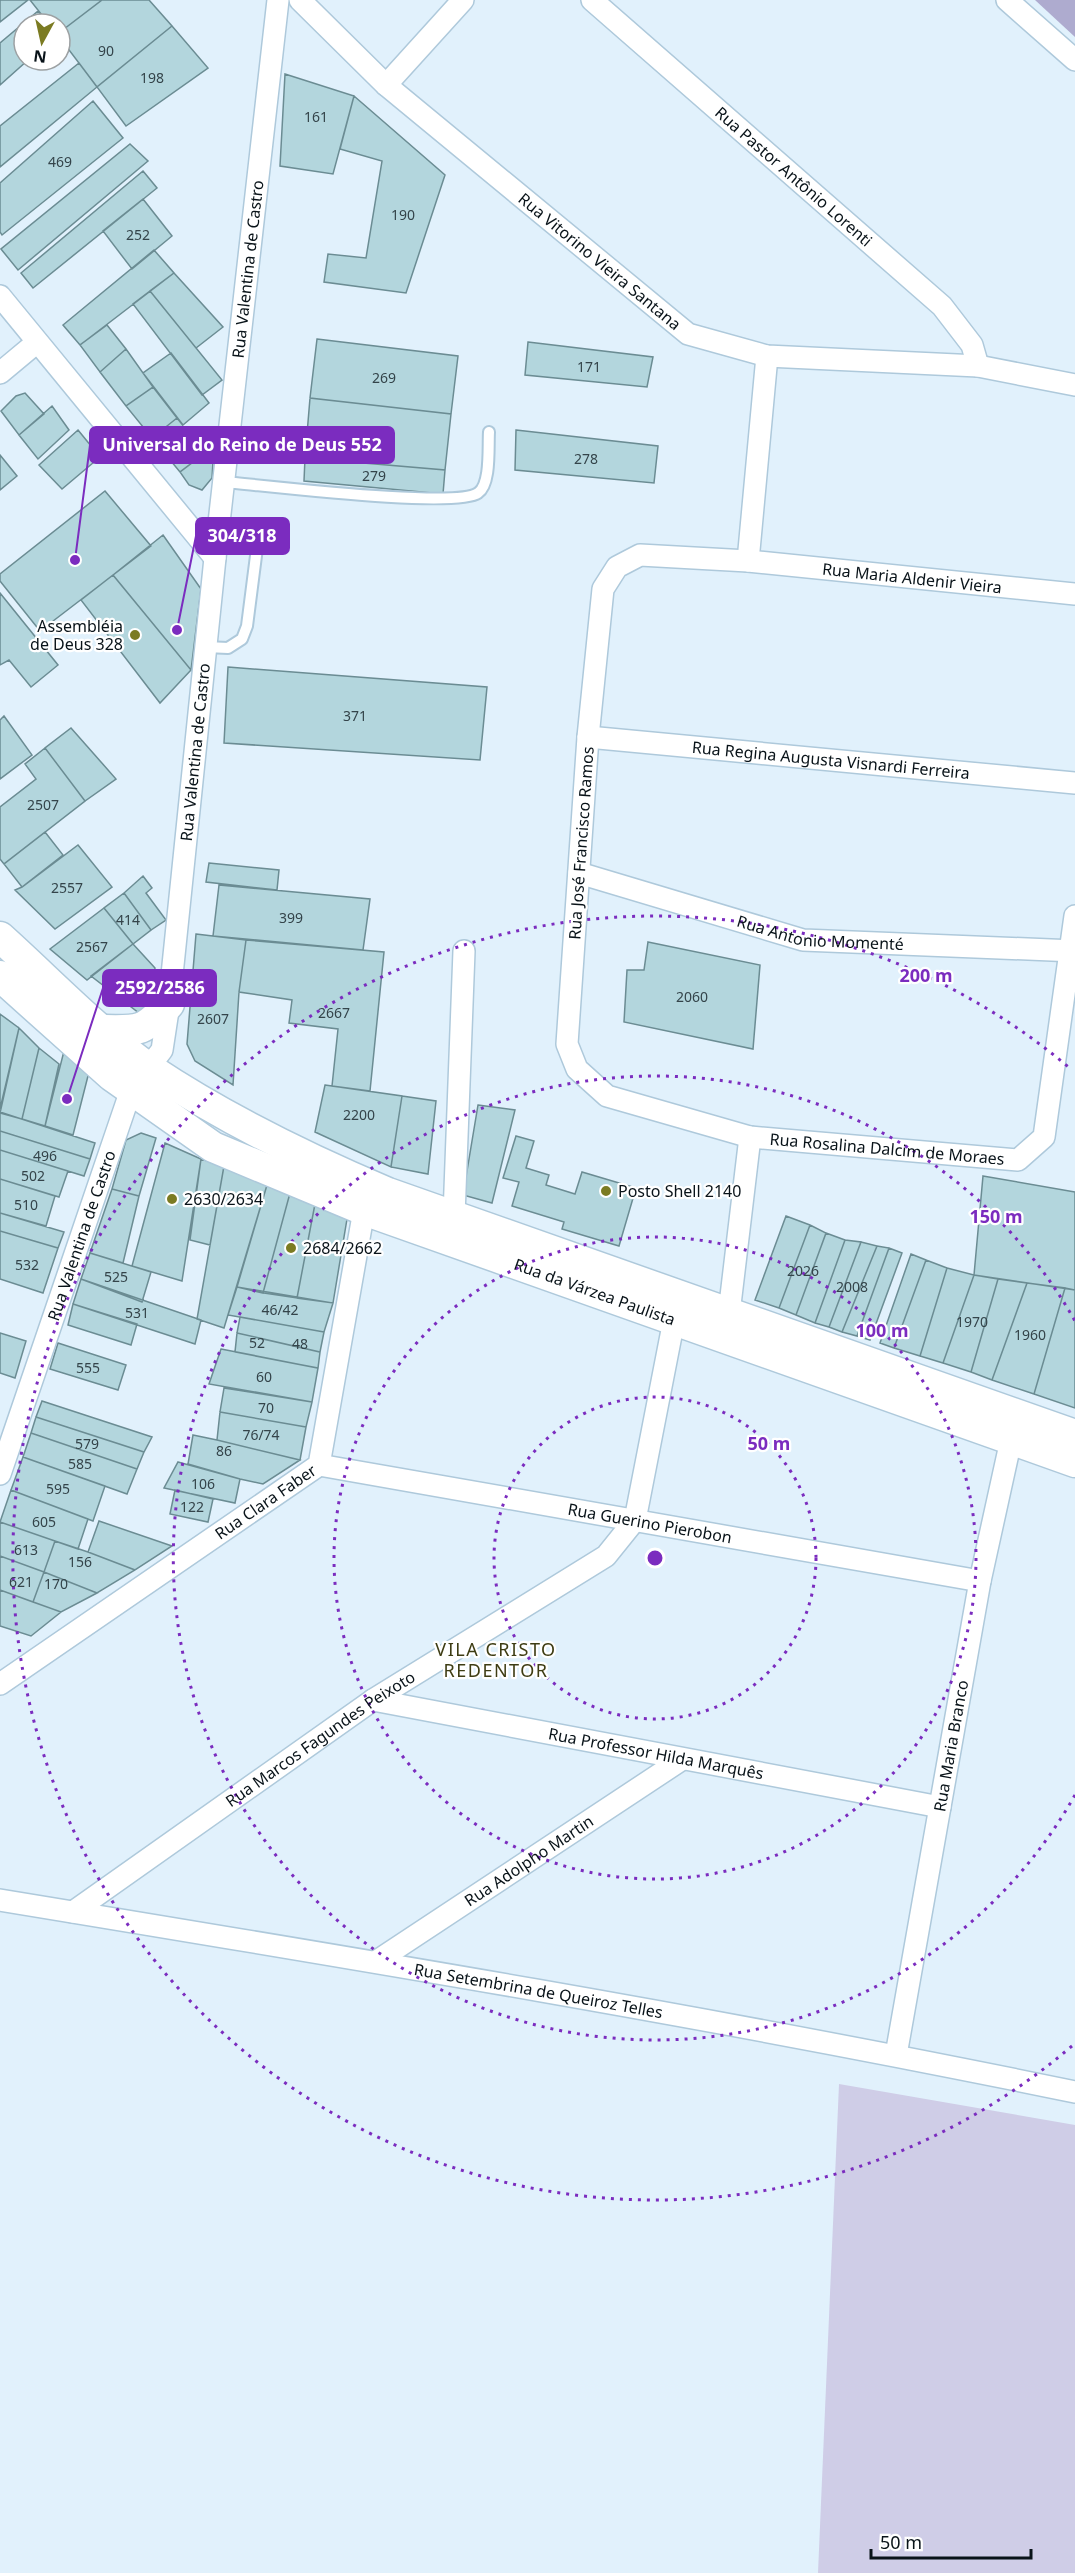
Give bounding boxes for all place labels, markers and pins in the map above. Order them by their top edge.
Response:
callout: Universal do Reino de Deus 552 [90,427,394,463]
callout: 304/318 [196,518,289,554]
place label: Assembléia de Deus 328 [30,615,123,655]
marker: Assembléia de Deus 328 [128,628,142,642]
callout: 2592/2586 [103,970,216,1006]
place label: Posto Shell 2140 [618,1180,741,1202]
marker: Posto Shell 2140 [599,1184,613,1198]
place label: 2630/2634 [184,1188,263,1210]
marker: 2630/2634 [165,1192,179,1206]
place label: 2684/2662 [303,1237,382,1259]
marker: 2684/2662 [284,1241,298,1255]
centre of rings [645,1548,665,1568]

